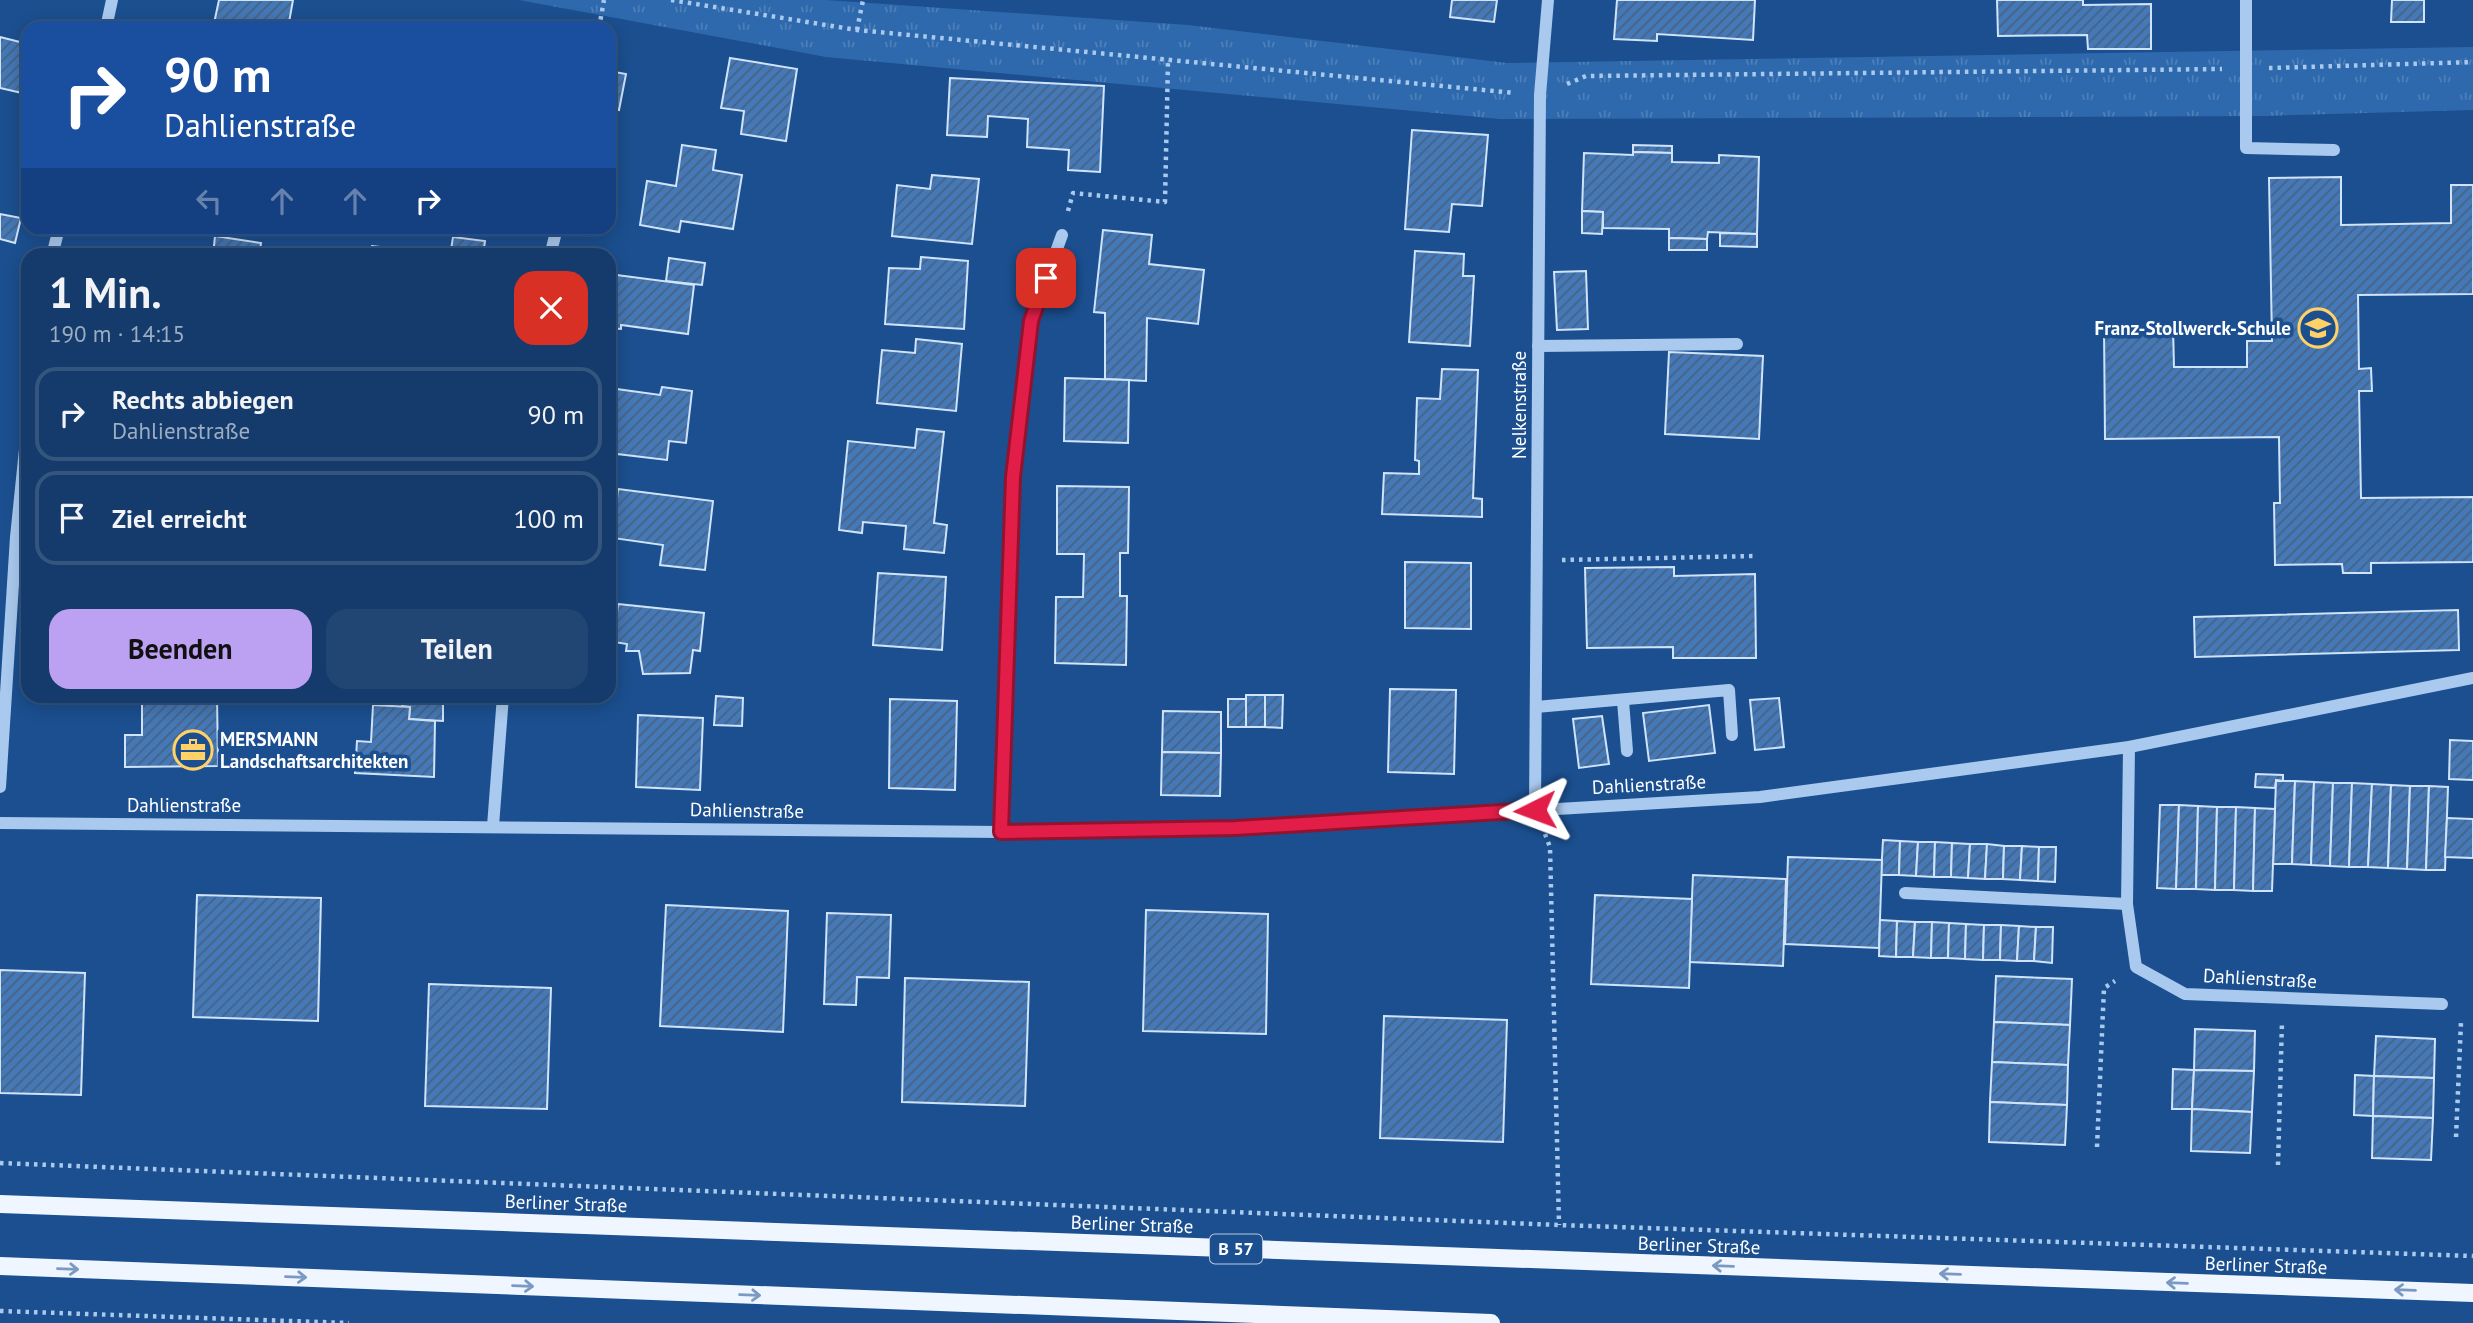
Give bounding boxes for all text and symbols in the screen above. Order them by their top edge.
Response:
text: 90 m [164,42,271,106]
icon: right [49,49,140,140]
text: Dahlienstraße [164,104,356,146]
icon: left [190,182,228,220]
icon: ahead [263,182,301,220]
icon: ahead [336,182,374,220]
icon: right [409,182,447,220]
pin [1016,248,1076,308]
icon: arrive [1027,259,1065,297]
text: 1 Min. [49,265,162,320]
button: close [514,271,588,345]
school or university icon: Franz-Stollwerck-Schule [2297,307,2339,349]
place label: Franz-Stollwerck-Schule [2095,316,2291,340]
text: 190 m · 14:15 [49,319,185,348]
street label: Nelkenstraße [1507,351,1531,459]
text: Rechts abbiegen [112,383,294,416]
icon: right [53,395,91,433]
text: 90 m [528,398,584,431]
text: Dahlienstraße [112,416,250,445]
icon: arrive [53,499,91,537]
text: Ziel erreicht [112,502,247,535]
text: 100 m [513,502,584,535]
button: Beenden [49,609,312,689]
button: Teilen [326,609,588,689]
place label: MERSMANN Landschaftsarchitekten [220,727,408,773]
office icon: MERSMANN Landschaftsarchitekten [172,729,214,771]
street label: Dahlienstraße [1591,769,1707,799]
position arrow [1498,773,1572,847]
street label: Dahlienstraße [127,793,241,817]
street label: Dahlienstraße [690,797,804,823]
street label: Dahlienstraße [2202,963,2318,993]
street label: Berliner Straße [504,1189,628,1217]
street label: Berliner Straße [1070,1210,1194,1238]
street label: Berliner Straße [1637,1231,1761,1259]
road number: B 57 [1210,1234,1262,1264]
street label: Berliner Straße [2204,1251,2328,1279]
one-way arrow [1711,1260,1734,1273]
one-way arrow [56,1262,79,1275]
one-way arrow [1939,1268,1962,1281]
one-way arrow [284,1271,307,1284]
one-way arrow [2166,1276,2189,1289]
one-way arrow [511,1279,534,1293]
one-way arrow [2394,1284,2417,1297]
one-way arrow [738,1288,761,1301]

